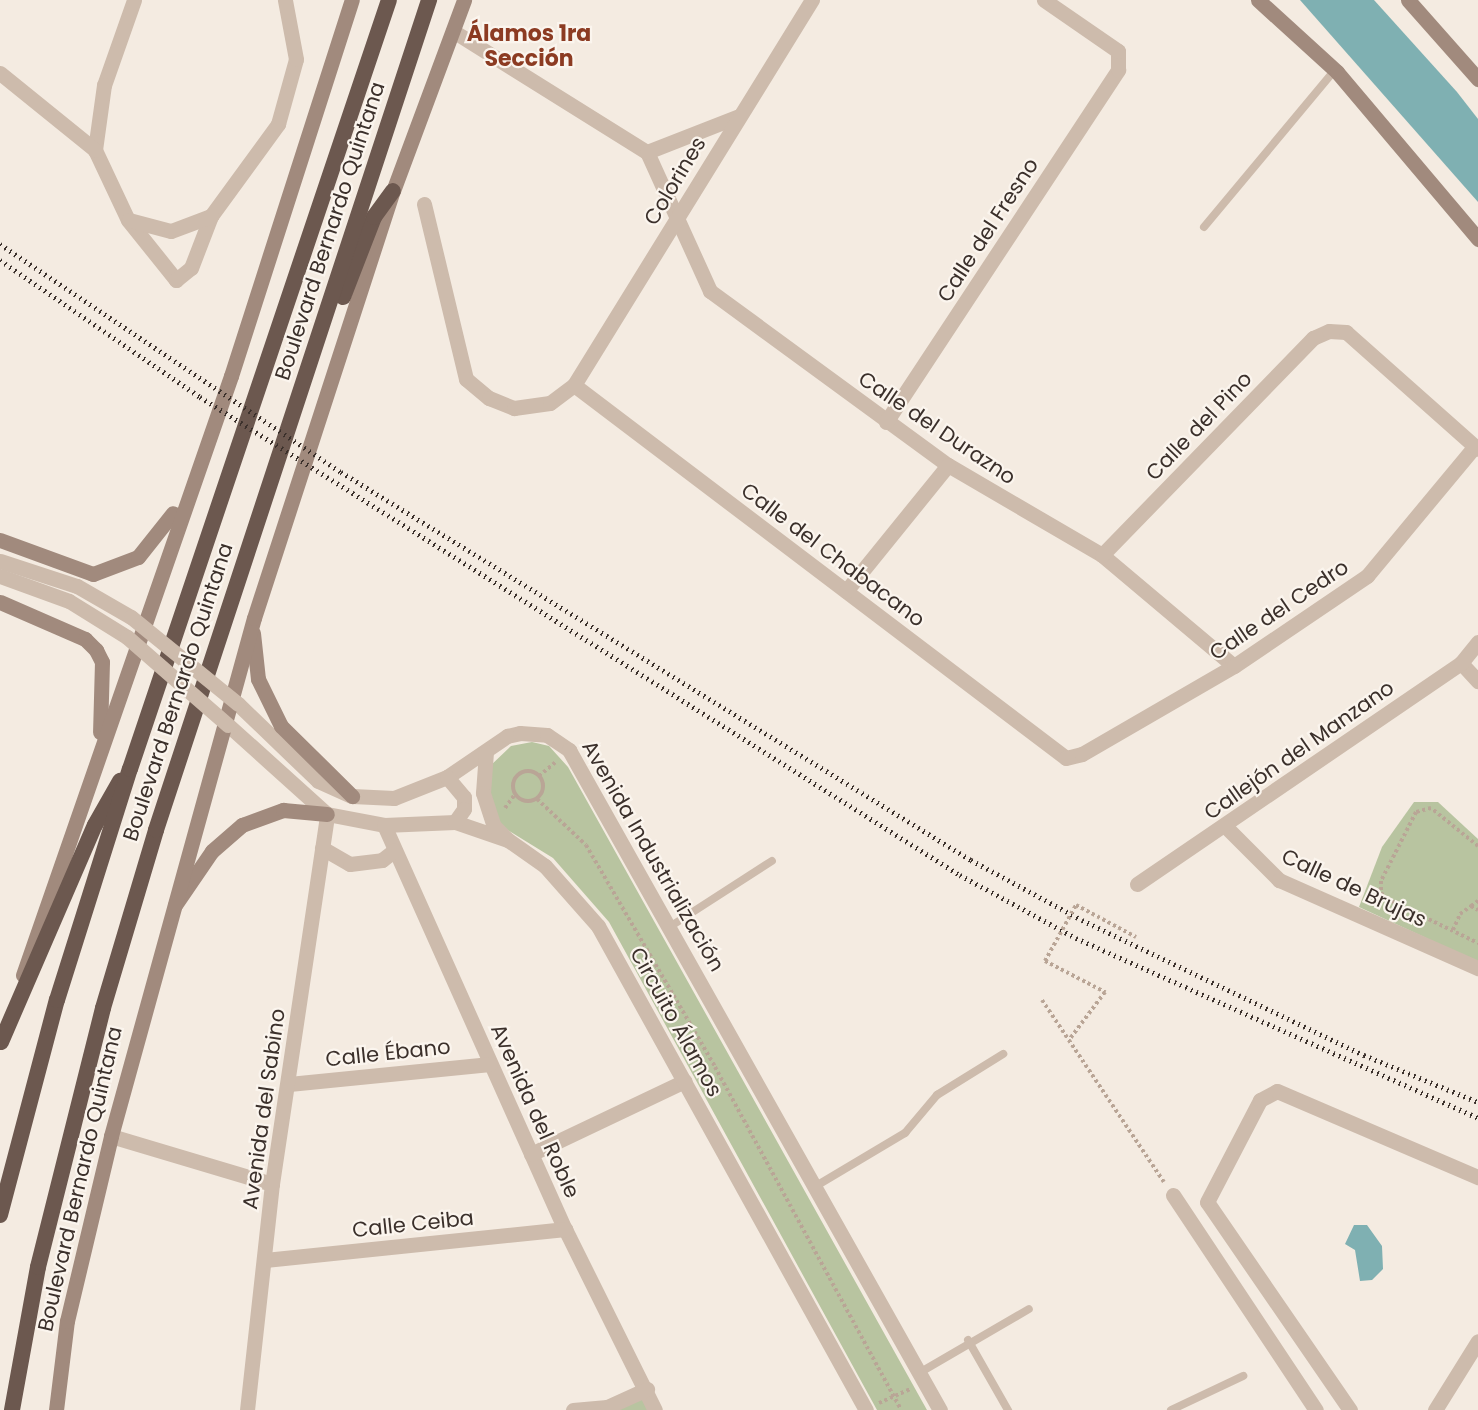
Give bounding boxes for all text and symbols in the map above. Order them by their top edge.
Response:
district label: Álamos 1ra Sección [467,20,591,72]
street label: Boulevard Bernardo Quintana [270,79,390,383]
street label: Colorines [639,132,711,230]
street label: Calle del Fresno [932,153,1044,307]
street label: Calle del Durazno [854,366,1020,490]
street label: Calle del Pino [1141,366,1257,486]
street label: Calle del Chabacano [736,478,930,632]
street label: Boulevard Bernardo Quintana [118,540,238,844]
street label: Calle del Cedro [1205,554,1353,666]
street label: Callejón del Manzano [1199,675,1399,825]
street label: Avenida Industrialización [576,736,730,976]
street label: Calle de Brujas [1278,843,1430,933]
street label: Circuito Álamos [625,943,727,1101]
street label: Avenida del Sabino [237,1007,291,1211]
street label: Avenida del Roble [485,1020,585,1202]
street label: Boulevard Bernardo Quintana [33,1024,127,1334]
street label: Calle Ébano [324,1034,452,1072]
street label: Calle Ceiba [351,1205,475,1243]

